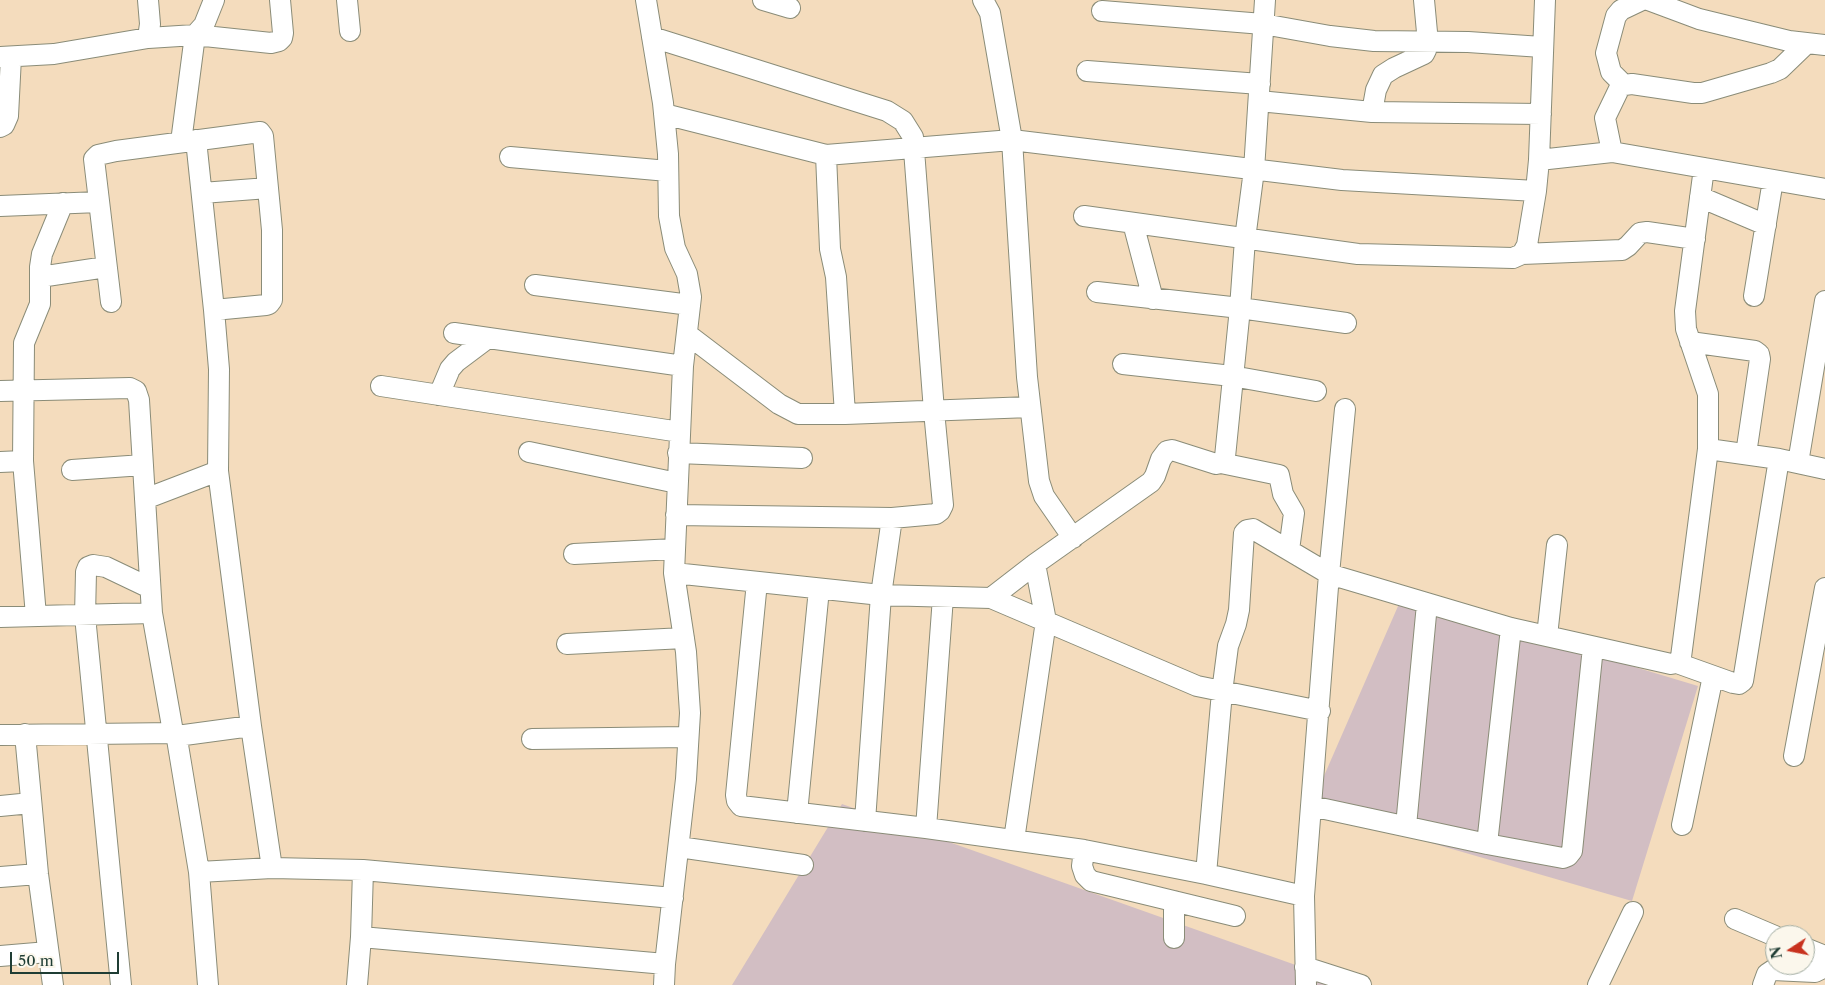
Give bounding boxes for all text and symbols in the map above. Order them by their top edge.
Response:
north arrow [1765,925,1815,975]
scale bar [12,942,121,974]
text: N [1766,945,1786,960]
text: 50 m [18,951,54,970]

